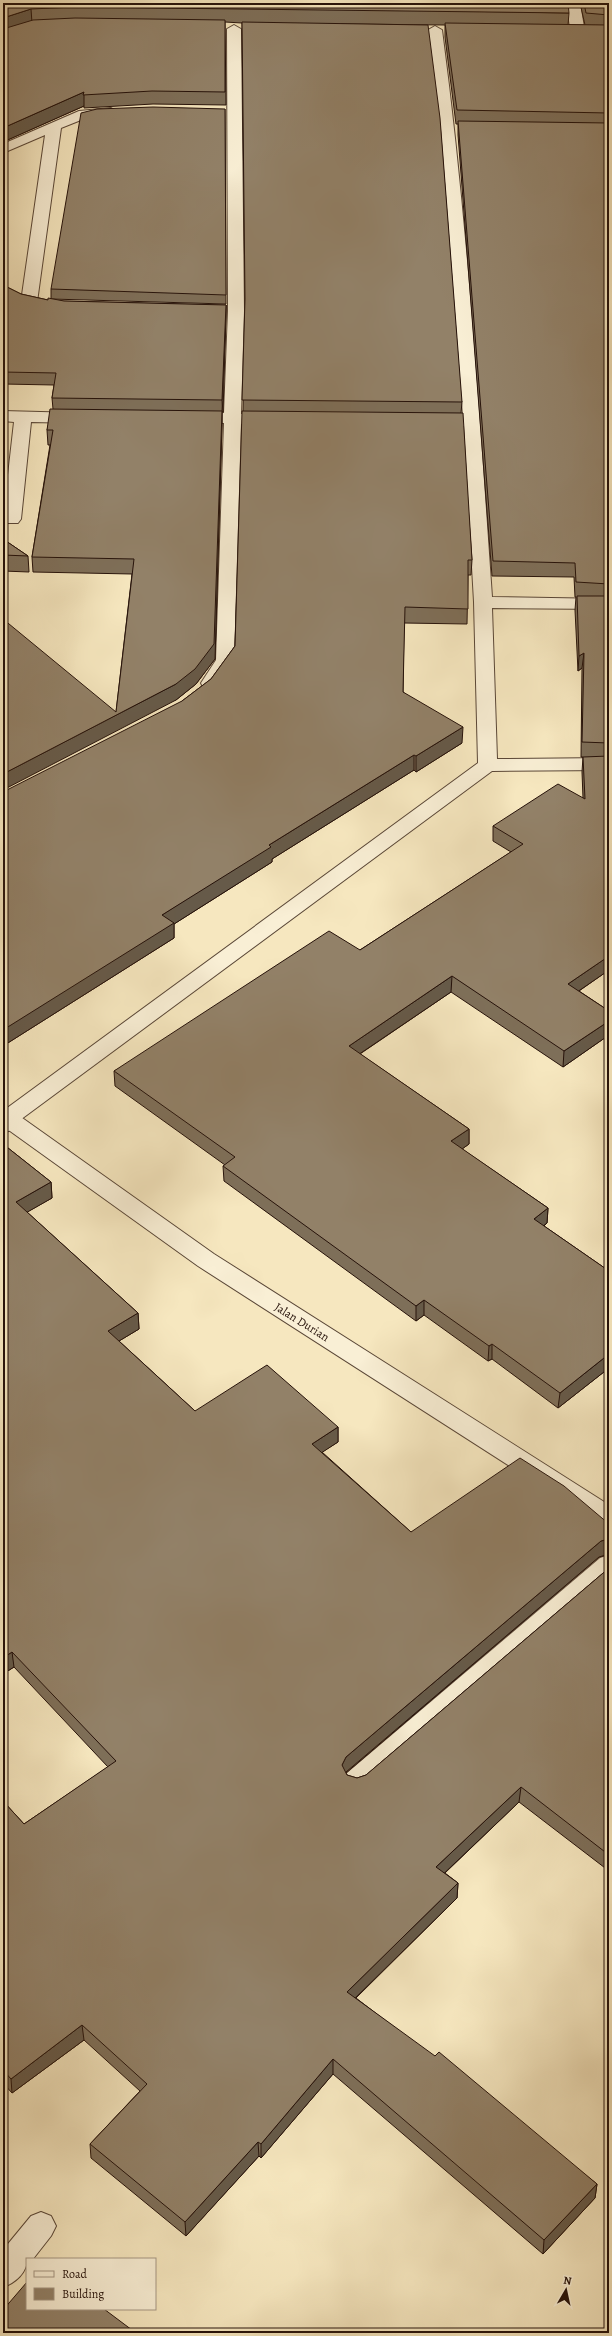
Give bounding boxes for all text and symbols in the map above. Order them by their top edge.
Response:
street label: Jalan Durian [272,1299,333,1345]
legend [26,2258,156,2310]
text: Road [62,2266,88,2282]
north arrow [546,2270,586,2310]
text: N [562,2273,573,2289]
text: Building [62,2286,104,2302]

